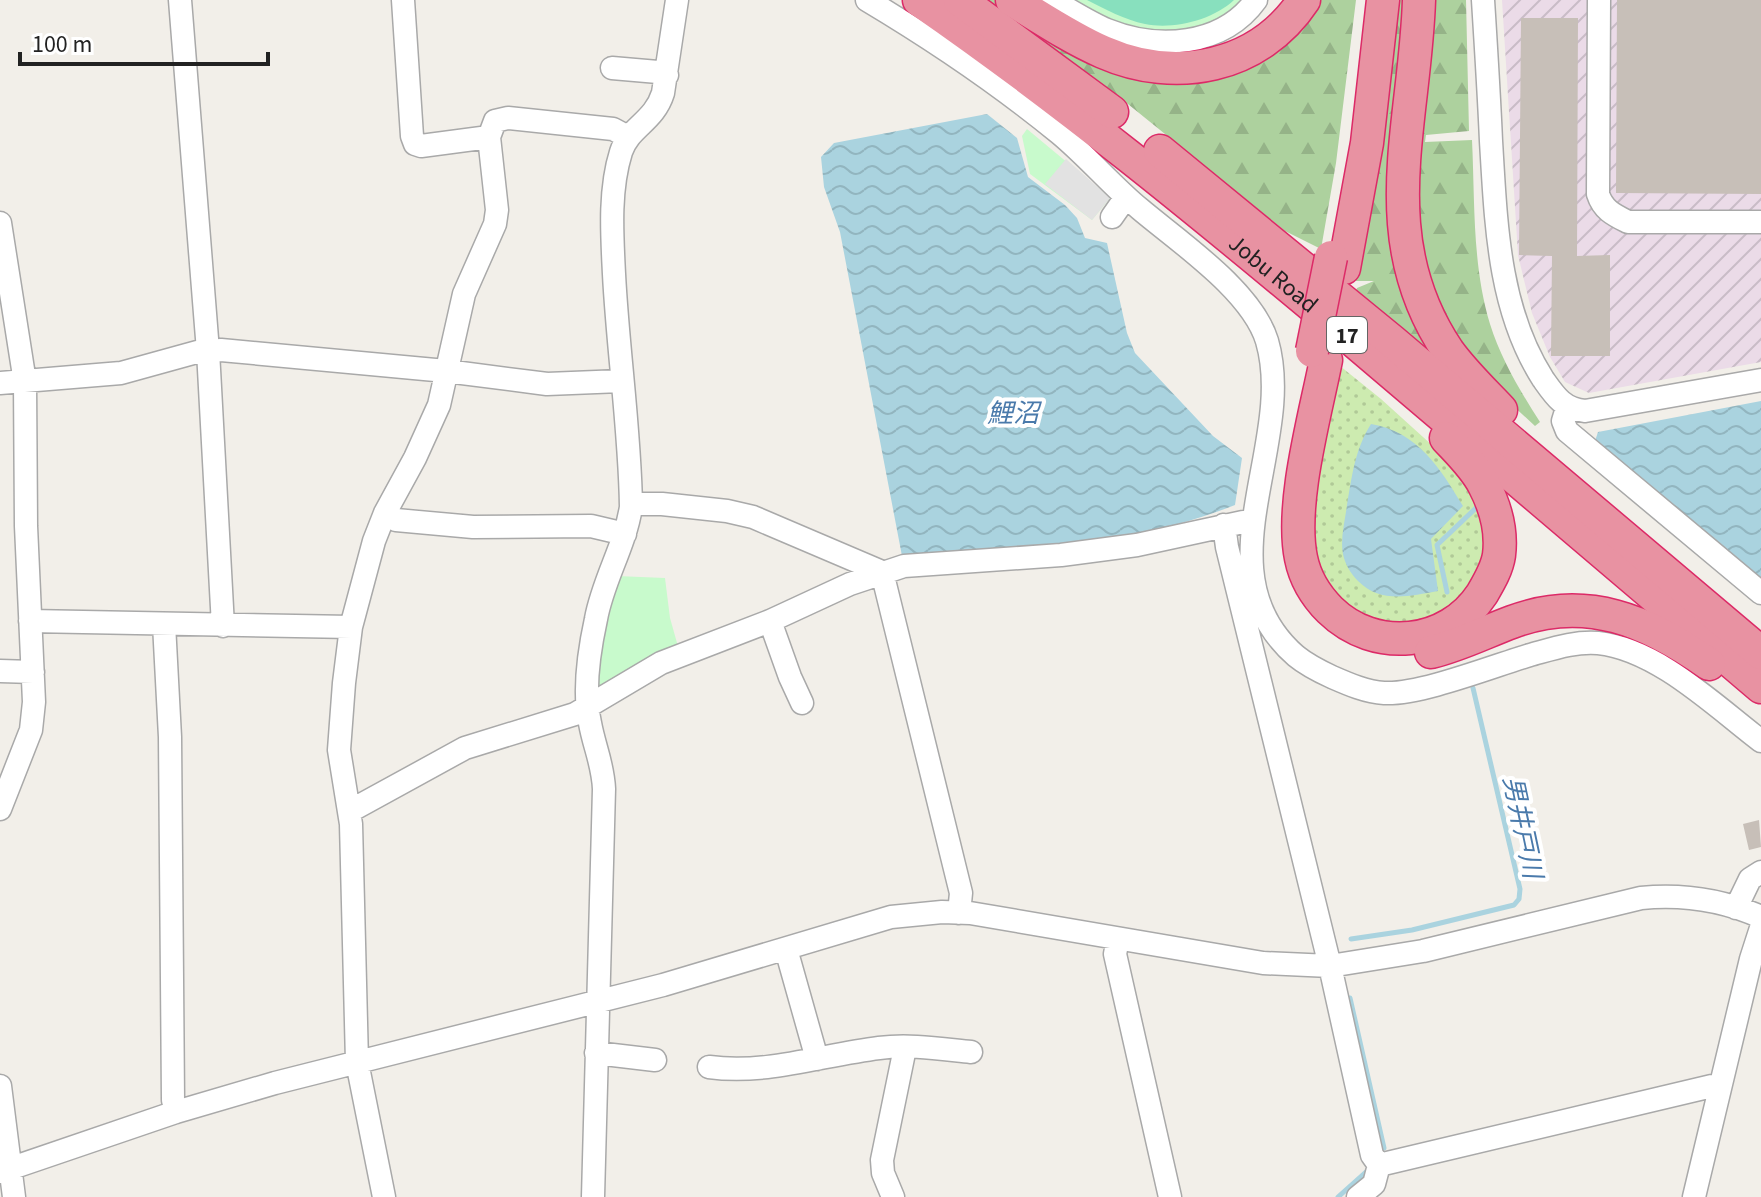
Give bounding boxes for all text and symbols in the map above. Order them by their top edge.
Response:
scale bar [20,16,268,66]
text: 100 m [32,27,92,62]
street label: Jobu Road [1221,226,1326,322]
road number: 17 [1327,317,1367,353]
water label: 鯉沼 [987,395,1043,432]
water label: 男井戸川 [1494,772,1552,885]

